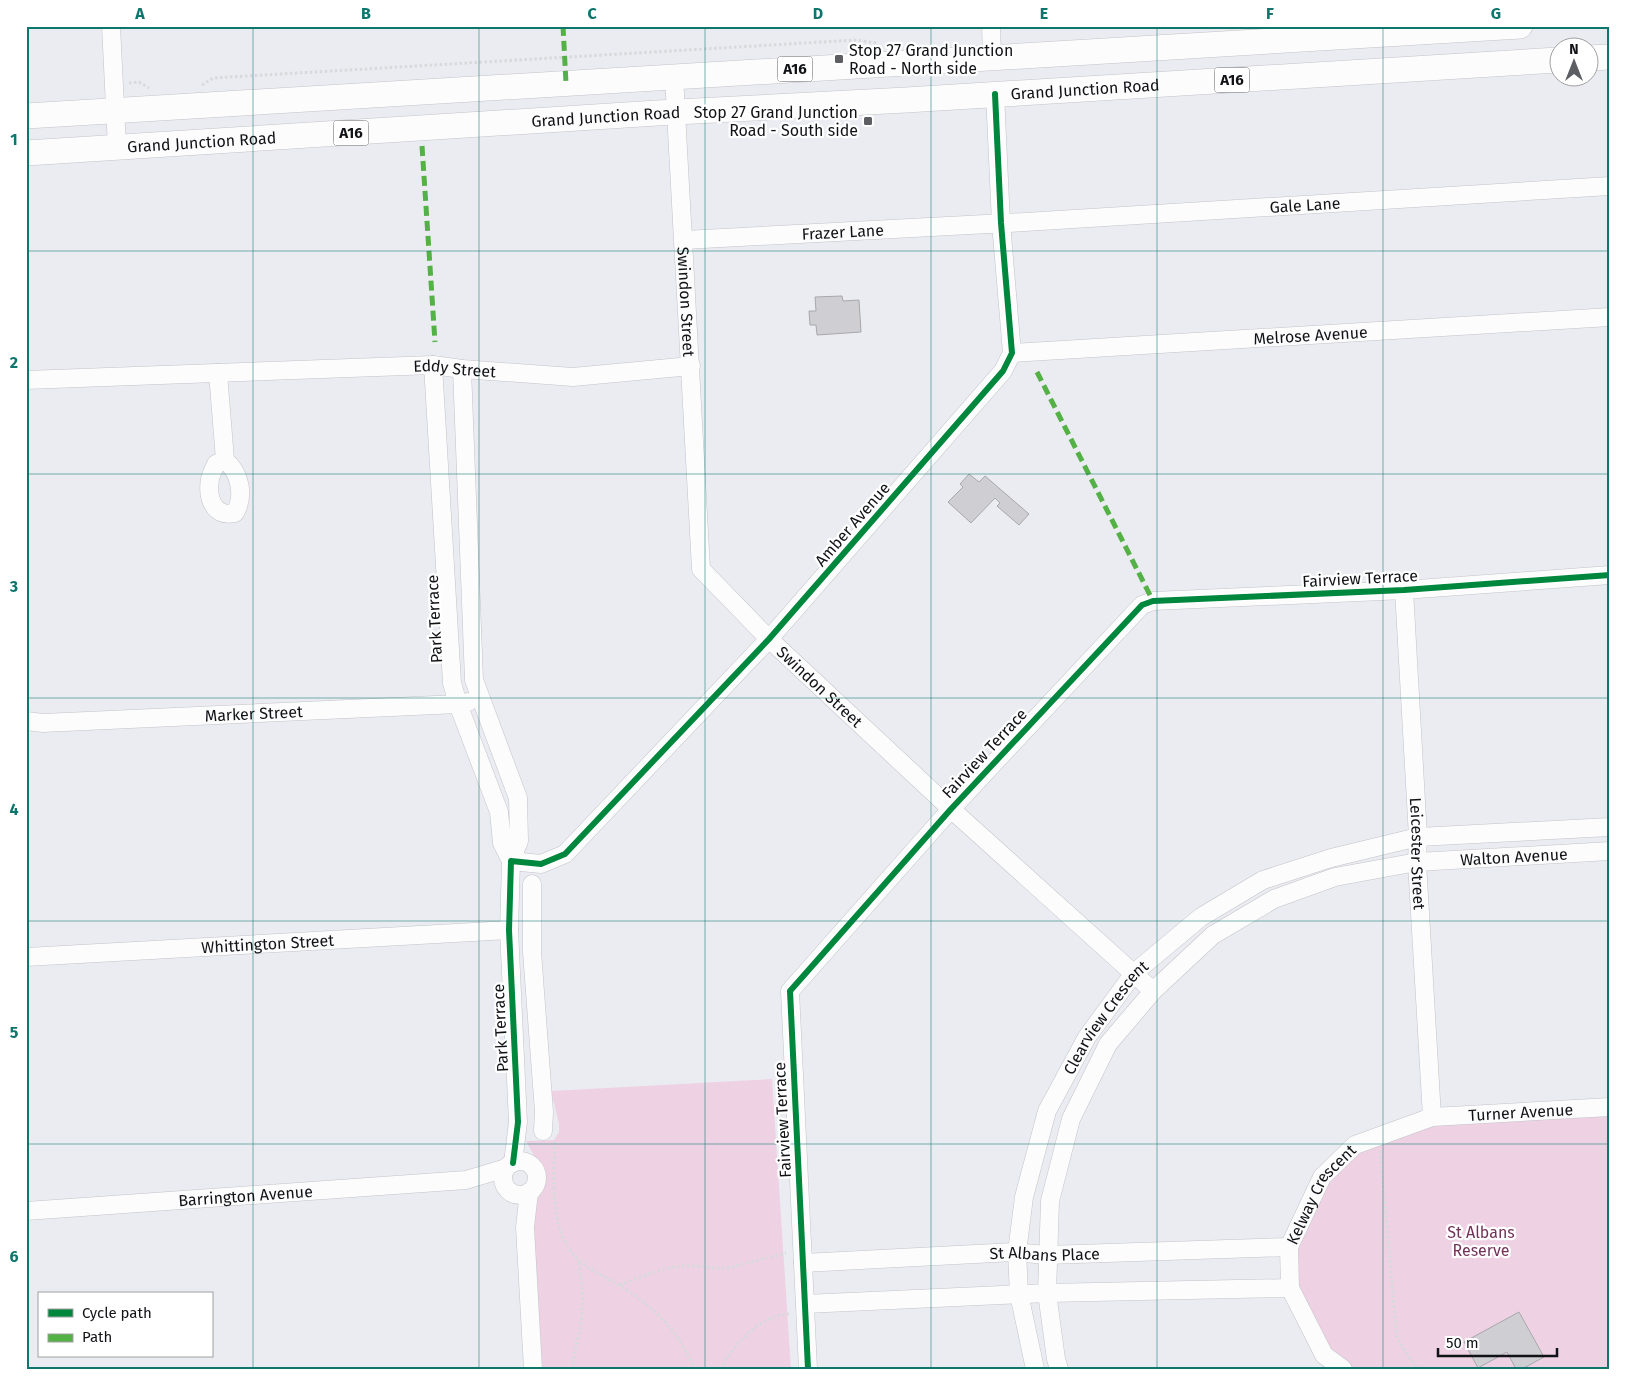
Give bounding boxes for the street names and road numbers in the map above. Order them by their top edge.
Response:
road number: A16 [778,56,812,82]
road number: A16 [1214,68,1250,92]
street label: Grand Junction Road [1010,75,1160,104]
street label: Grand Junction Road [531,103,681,131]
road number: A16 [334,120,368,146]
street label: Grand Junction Road [127,128,277,157]
street label: Gale Lane [1269,194,1341,217]
street label: Frazer Lane [801,220,884,244]
street label: Swindon Street [673,246,698,357]
street label: Melrose Avenue [1253,323,1368,348]
street label: Eddy Street [413,356,497,381]
street label: Amber Avenue [811,479,894,570]
street label: Fairview Terrace [1302,566,1418,591]
street label: Park Terrace [423,574,446,664]
street label: Swindon Street [773,642,866,732]
street label: Marker Street [204,702,303,726]
street label: Fairview Terrace [938,705,1031,802]
street label: Leicester Street [1406,797,1429,911]
street label: Walton Avenue [1460,844,1568,870]
street label: Whittington Street [201,931,335,957]
street label: Clearview Crescent [1060,956,1152,1078]
street label: Park Terrace [489,983,512,1073]
street label: Fairview Terrace [770,1062,795,1178]
street label: Turner Avenue [1468,1100,1574,1125]
street label: Kelway Crescent [1283,1140,1360,1248]
street label: Barrington Avenue [178,1182,313,1210]
street label: St Albans Place [989,1243,1100,1265]

